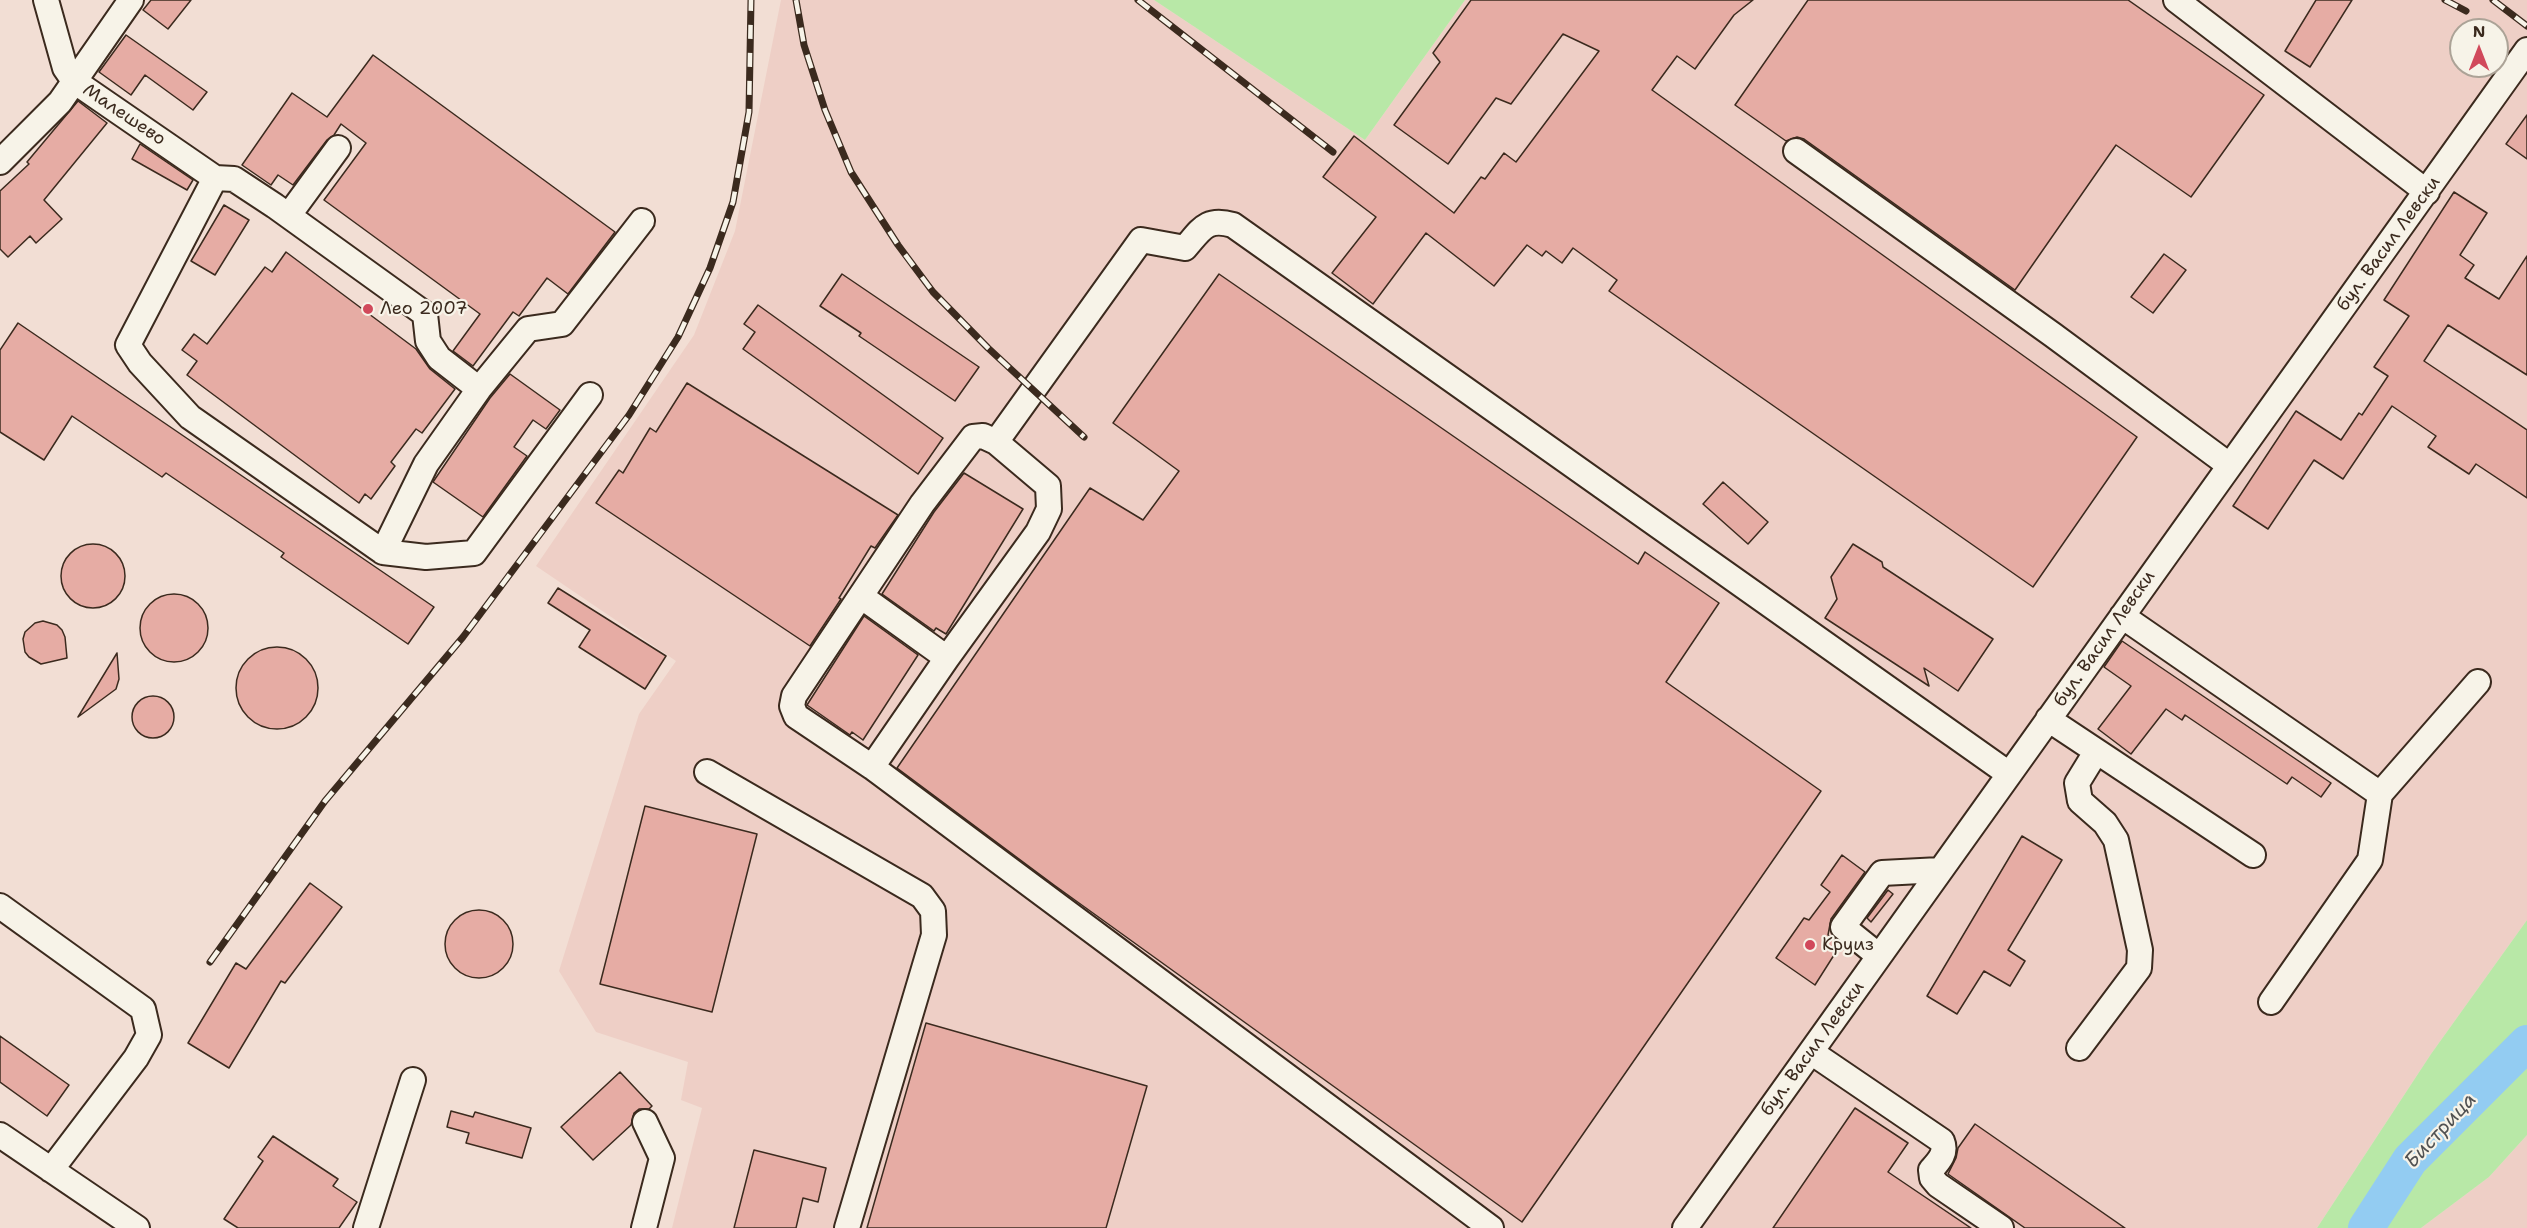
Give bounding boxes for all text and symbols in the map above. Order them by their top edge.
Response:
north arrow [2449,18,2509,78]
text: N [2473,21,2485,42]
street label: Малешево [78,79,170,151]
street label: бул. Васил Левски [2333,172,2445,316]
place label: Лео 2007 [380,298,468,320]
marker: Лео 2007 [361,302,375,316]
street label: бул. Васил Левски [2050,567,2160,711]
place label: Круиз [1822,934,1874,956]
marker: Круиз [1803,938,1817,952]
street label: бул. Васил Левски [1757,977,1869,1121]
water label: Бистрица [2400,1088,2482,1174]

